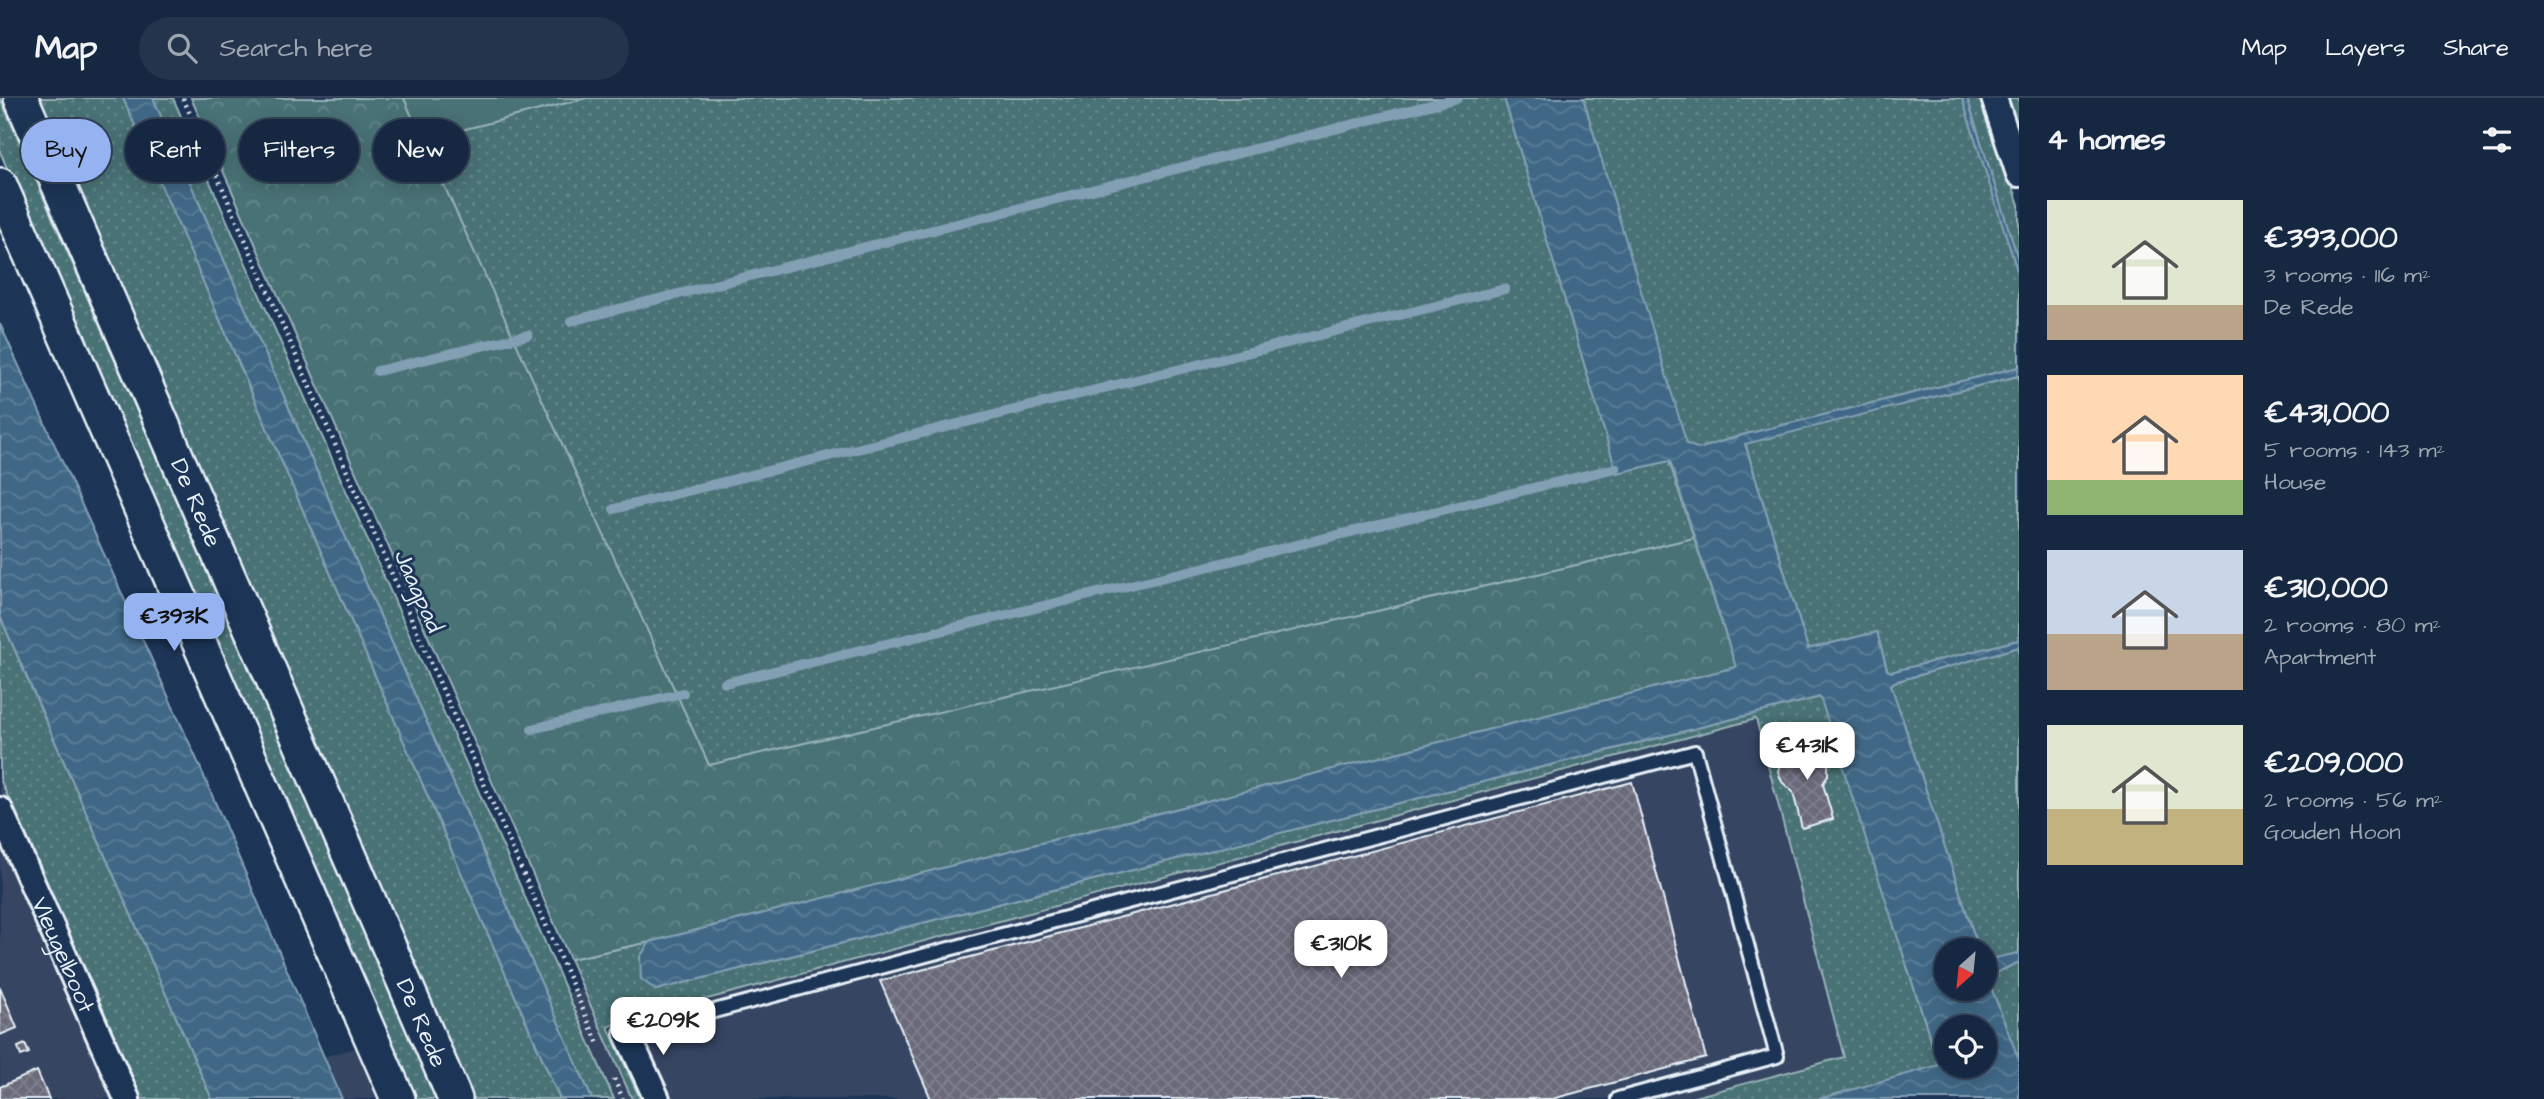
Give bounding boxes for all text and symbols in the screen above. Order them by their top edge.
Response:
search box [139,17,629,80]
text: Map [35,25,97,71]
icon: search [163,29,201,67]
text: Search here [219,30,373,66]
text: Map [2242,31,2287,65]
text: Layers [2325,31,2405,65]
text: Share [2443,31,2509,65]
chip: Buy [21,119,111,182]
chip: Rent [125,119,225,182]
chip: Filters [239,119,359,182]
chip: New [373,119,469,182]
text: 4 homes [2047,119,2166,161]
icon: filters [2478,121,2516,159]
text: €393,000 [2264,217,2398,259]
icon: home [2103,228,2187,312]
text: 3 rooms · 116 m² [2264,259,2431,291]
text: De Rede [2264,291,2354,323]
text: €431,000 [2264,392,2389,434]
icon: home [2103,403,2187,487]
text: 5 rooms · 143 m² [2264,434,2445,466]
street label: De Rede [161,453,230,553]
text: House [2264,466,2327,498]
street label: Jaagpad [384,545,451,639]
text: €310,000 [2264,567,2388,609]
icon: home [2103,578,2187,662]
pin: €393K [125,594,223,653]
text: €393K [140,600,208,632]
text: 2 rooms · 80 m² [2264,609,2441,641]
text: Apartment [2264,641,2376,673]
pin: €431K [1758,722,1856,782]
text: €431K [1776,729,1838,761]
text: €209,000 [2264,742,2403,784]
icon: home [2103,753,2187,837]
text: 2 rooms · 56 m² [2264,784,2442,816]
text: Gouden Hoon [2264,816,2401,848]
street label: Vleugelboot [22,892,103,1019]
pin: €310K [1292,920,1390,980]
text: €310K [1310,927,1372,959]
north arrow [1934,938,1997,1001]
map controls [1934,938,1997,1078]
street label: De Rede [387,974,455,1073]
pin: €209K [614,998,712,1057]
text: €209K [627,1004,699,1036]
button: locate [1934,1015,1997,1078]

